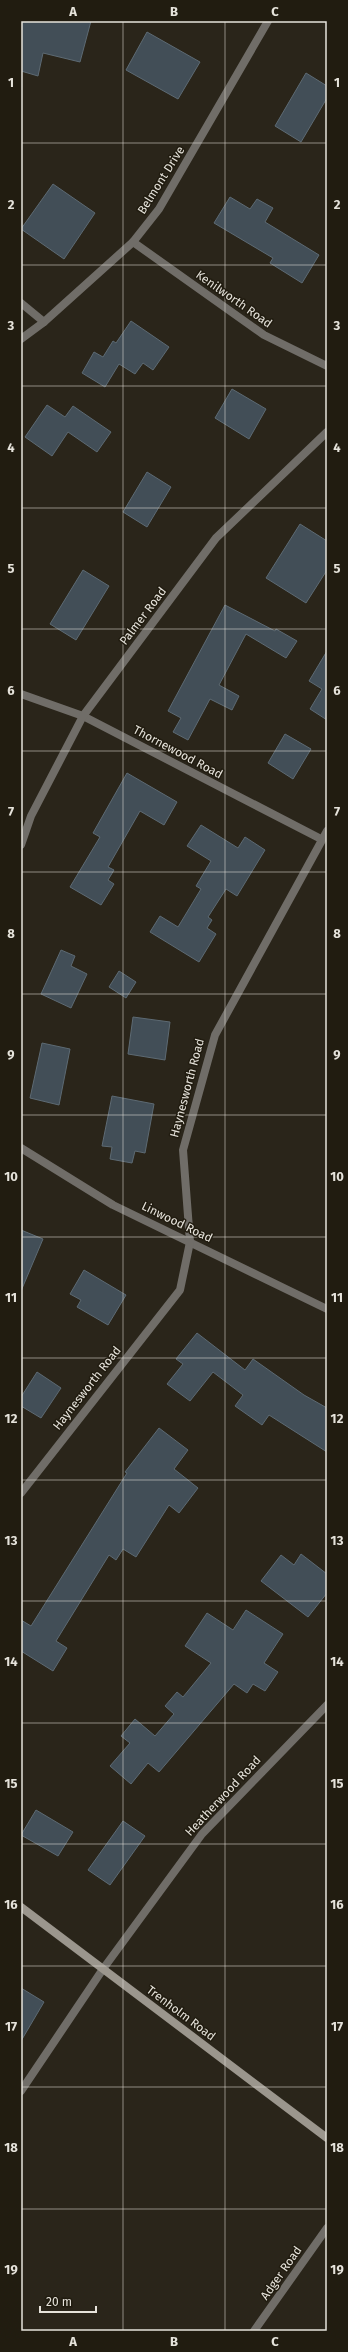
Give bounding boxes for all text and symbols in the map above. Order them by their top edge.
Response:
text: A [68,4,77,19]
text: B [170,4,178,19]
text: C [271,4,279,19]
text: 1 [8,75,14,90]
text: 1 [334,75,340,90]
street label: Belmont Drive [135,143,187,217]
text: 2 [8,197,15,212]
text: 2 [334,197,341,212]
street label: Kenilworth Road [193,267,275,331]
text: 3 [7,318,15,333]
text: 3 [333,318,341,333]
text: 4 [7,440,15,455]
text: 4 [333,440,341,455]
text: 5 [8,561,15,576]
text: 5 [334,561,341,576]
street label: Palmer Road [117,584,169,648]
text: 6 [7,683,15,698]
text: 6 [333,683,341,698]
street label: Thornewood Road [131,723,225,781]
text: 7 [8,804,14,819]
text: 7 [334,804,340,819]
text: 8 [7,926,15,941]
text: 8 [333,926,341,941]
street label: Haynesworth Road [167,1037,207,1139]
text: 9 [7,1047,15,1062]
text: 9 [333,1047,341,1062]
text: 10 [4,1169,18,1184]
text: 10 [330,1169,344,1184]
street label: Linwood Road [139,1199,215,1245]
text: 11 [5,1290,17,1305]
text: 11 [331,1290,343,1305]
street label: Haynesworth Road [50,1344,124,1432]
text: 12 [5,1411,18,1426]
text: 12 [331,1411,344,1426]
text: 13 [5,1533,18,1548]
text: 13 [331,1533,344,1548]
text: 14 [4,1654,18,1669]
text: 14 [330,1654,344,1669]
street label: Heatherwood Road [182,1753,264,1839]
text: 15 [4,1776,18,1791]
text: 15 [330,1776,344,1791]
text: 16 [4,1897,18,1912]
text: 16 [330,1897,344,1912]
street label: Trenholm Road [144,1983,218,2043]
text: 17 [5,2019,17,2034]
text: 17 [331,2019,343,2034]
text: 18 [4,2140,18,2155]
text: 18 [330,2140,344,2155]
street label: Adger Road [257,2244,305,2302]
text: 19 [4,2262,18,2277]
text: 19 [330,2262,344,2277]
scale bar [40,2288,96,2314]
text: 20 m [46,2295,72,2309]
text: A [68,2334,77,2349]
text: B [170,2334,178,2349]
text: C [271,2334,279,2349]

